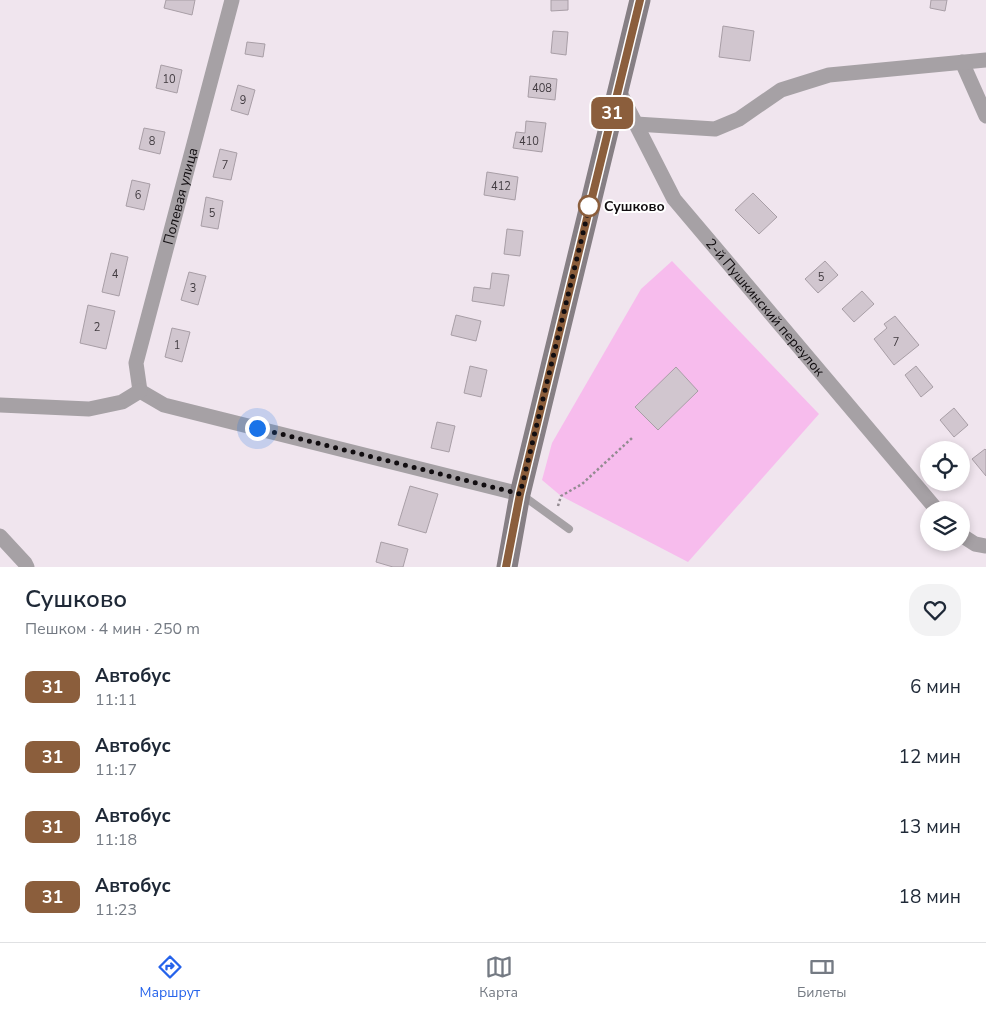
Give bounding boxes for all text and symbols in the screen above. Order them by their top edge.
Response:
house number: 10 [162,72,176,87]
house number: 408 [532,81,552,96]
house number: 9 [240,93,246,108]
line badge: 31 [590,97,634,129]
text: 31 [601,101,623,125]
house number: 8 [149,134,156,149]
house number: 410 [519,134,539,149]
street label: Полевая улица [159,146,203,247]
house number: 7 [222,158,228,173]
house number: 412 [491,179,511,194]
house number: 6 [135,188,142,203]
marker: Сушково [578,195,600,217]
place label: Сушково [604,197,665,216]
house number: 5 [209,206,216,221]
street label: 2-й Пушкинский переулок [701,235,829,381]
house number: 4 [112,267,119,282]
house number: 5 [818,270,825,285]
house number: 3 [190,281,196,296]
house number: 2 [94,320,100,335]
house number: 7 [893,335,899,350]
house number: 1 [174,338,180,353]
your location [245,416,270,441]
map controls [920,441,970,551]
button: locate [920,441,970,491]
button: layers [920,501,970,551]
text: Сушково [25,583,127,615]
button: heart [909,584,961,636]
text: Пешком · 4 мин · 250 m [25,618,200,640]
text: Автобус [95,663,171,689]
text: 6 мин [910,674,961,700]
text: 31 [42,675,63,699]
text: 11:11 [95,689,137,711]
text: Автобус [95,733,171,759]
text: 12 мин [899,744,961,770]
text: 31 [42,745,63,769]
text: 11:17 [95,759,137,781]
text: Автобус [95,803,171,829]
text: 13 мин [899,814,961,840]
text: 31 [42,815,63,839]
text: 11:18 [95,829,137,851]
text: Автобус [95,873,171,899]
text: 18 мин [899,884,961,910]
text: 31 [42,885,63,909]
text: 11:23 [95,899,137,921]
tab: Маршрут [140,953,200,1002]
tab: Карта [479,953,518,1002]
tab: Билеты [797,953,846,1002]

